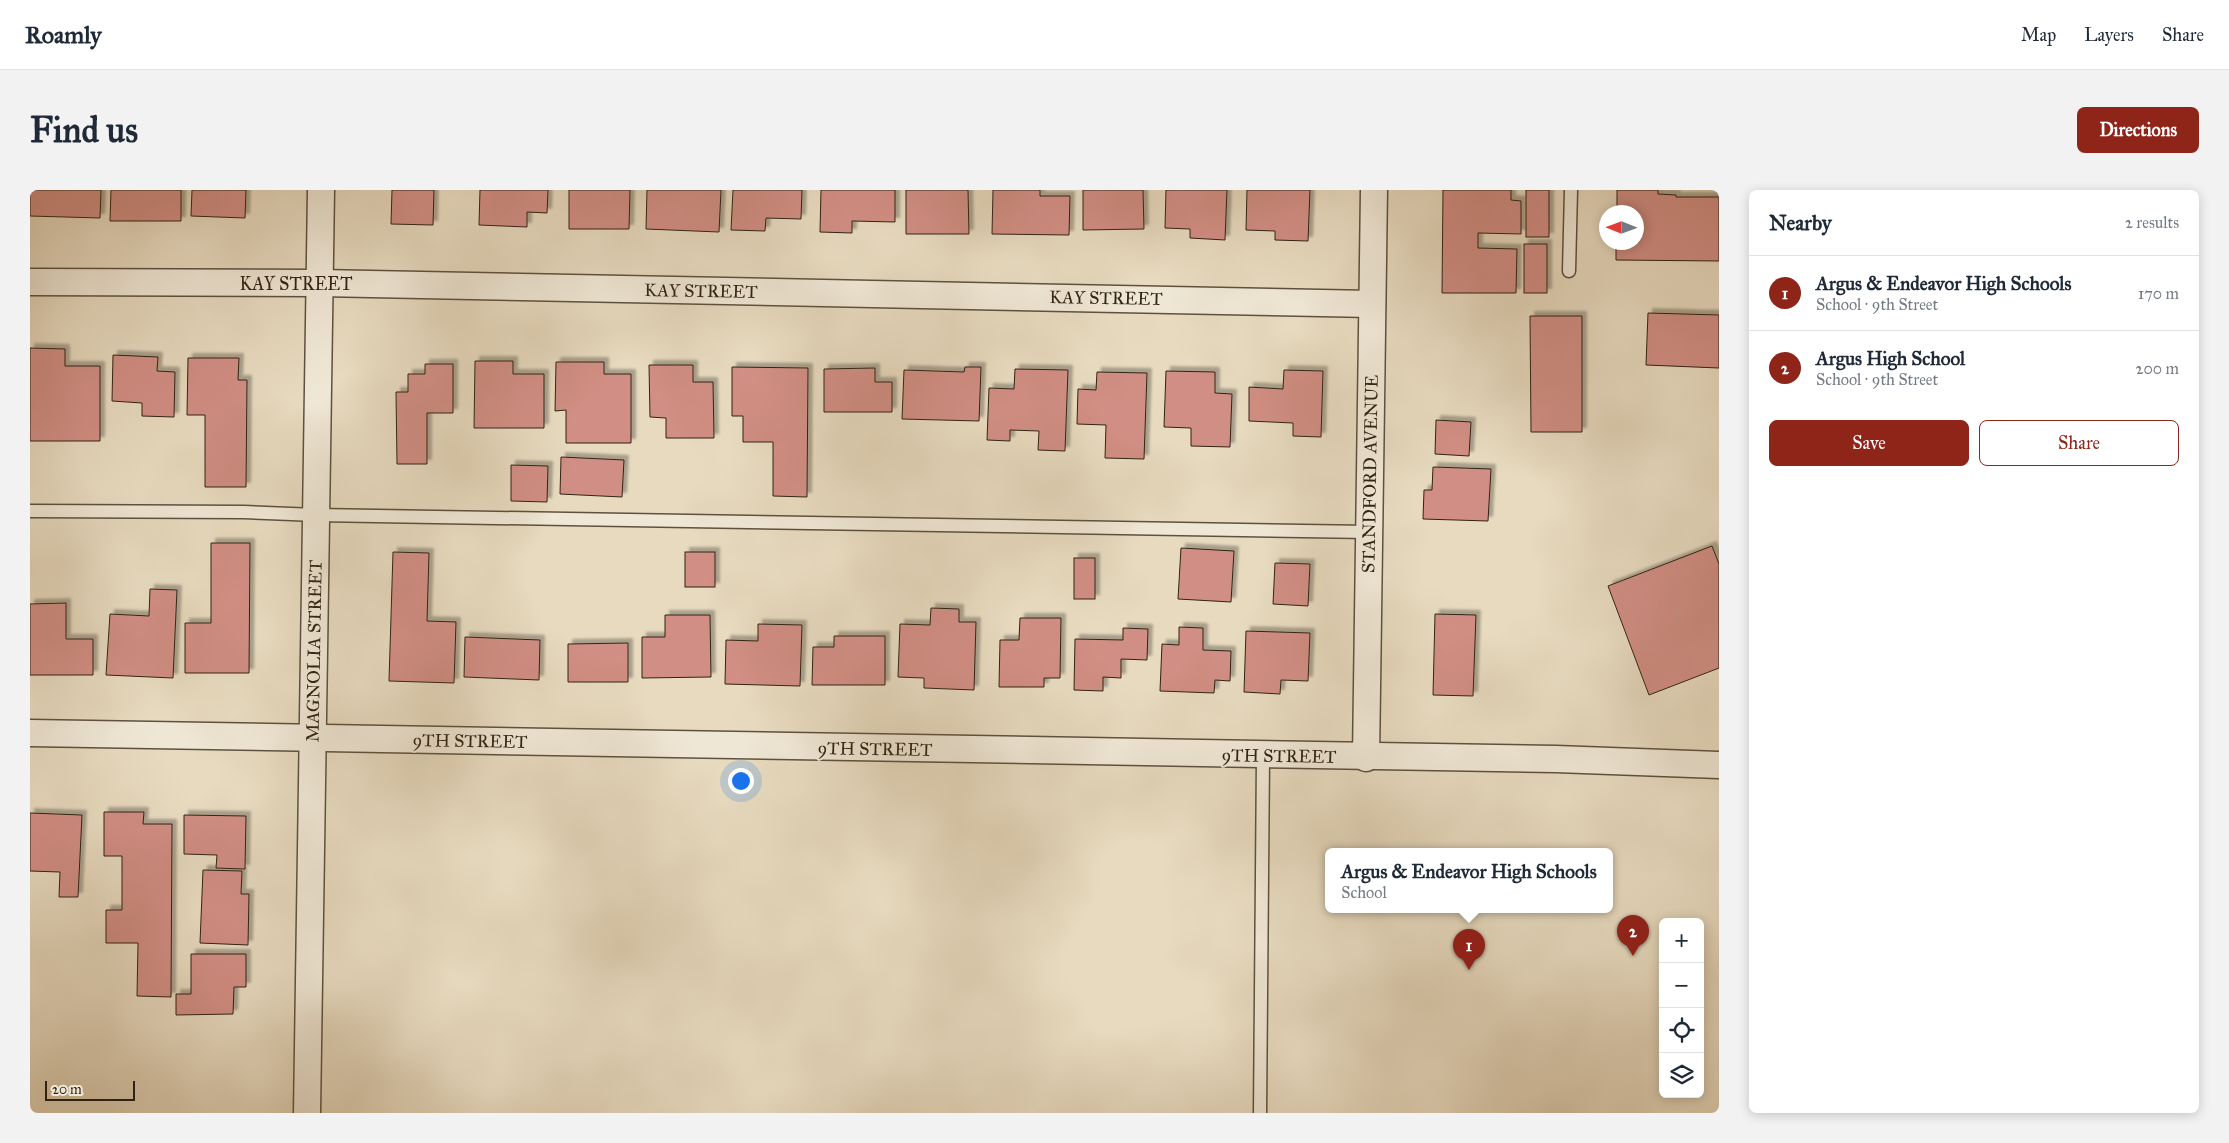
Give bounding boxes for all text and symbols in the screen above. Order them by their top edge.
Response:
text: Roamly [25,20,102,50]
text: Map [2021,24,2056,46]
text: Layers [2084,24,2134,46]
text: Share [2162,24,2204,46]
button: Directions [2077,107,2199,153]
text: Find us [30,109,138,152]
north arrow [1599,205,1644,250]
text: Nearby [1769,210,1832,236]
text: 2 results [2125,213,2179,232]
text: Argus & Endeavor High Schools [1816,272,2071,295]
street label: KAY STREET [239,273,353,295]
street label: KAY STREET [644,279,758,303]
text: 1 [1782,284,1788,303]
text: 170 m [2138,284,2179,303]
street label: KAY STREET [1049,286,1163,310]
text: School · 9th Street [1816,295,1938,314]
text: Argus High School [1816,347,1965,370]
text: 2 [1781,359,1789,378]
text: 200 m [2136,359,2179,378]
text: School · 9th Street [1816,370,1938,389]
street label: STANDFORD AVENUE [1357,375,1383,573]
button: Save [1769,420,1969,466]
button: Share [1979,420,2179,466]
street label: MAGNOLIA STREET [301,560,327,742]
street label: 9TH STREET [412,729,528,753]
street label: 9TH STREET [817,737,933,761]
street label: 9TH STREET [1221,744,1337,768]
your location [728,768,754,794]
popup [1325,848,1613,913]
text: Argus & Endeavor High Schools [1341,860,1597,883]
text: School [1341,883,1387,902]
pin: 2 [1617,915,1649,956]
map controls [1659,918,1704,1098]
button: + [1659,918,1704,963]
pin: 1 [1453,929,1485,970]
button: − [1659,963,1704,1008]
button: locate [1659,1008,1704,1053]
button: layers [1659,1053,1704,1098]
scale bar [45,1078,135,1101]
text: 20 m [52,1081,82,1098]

